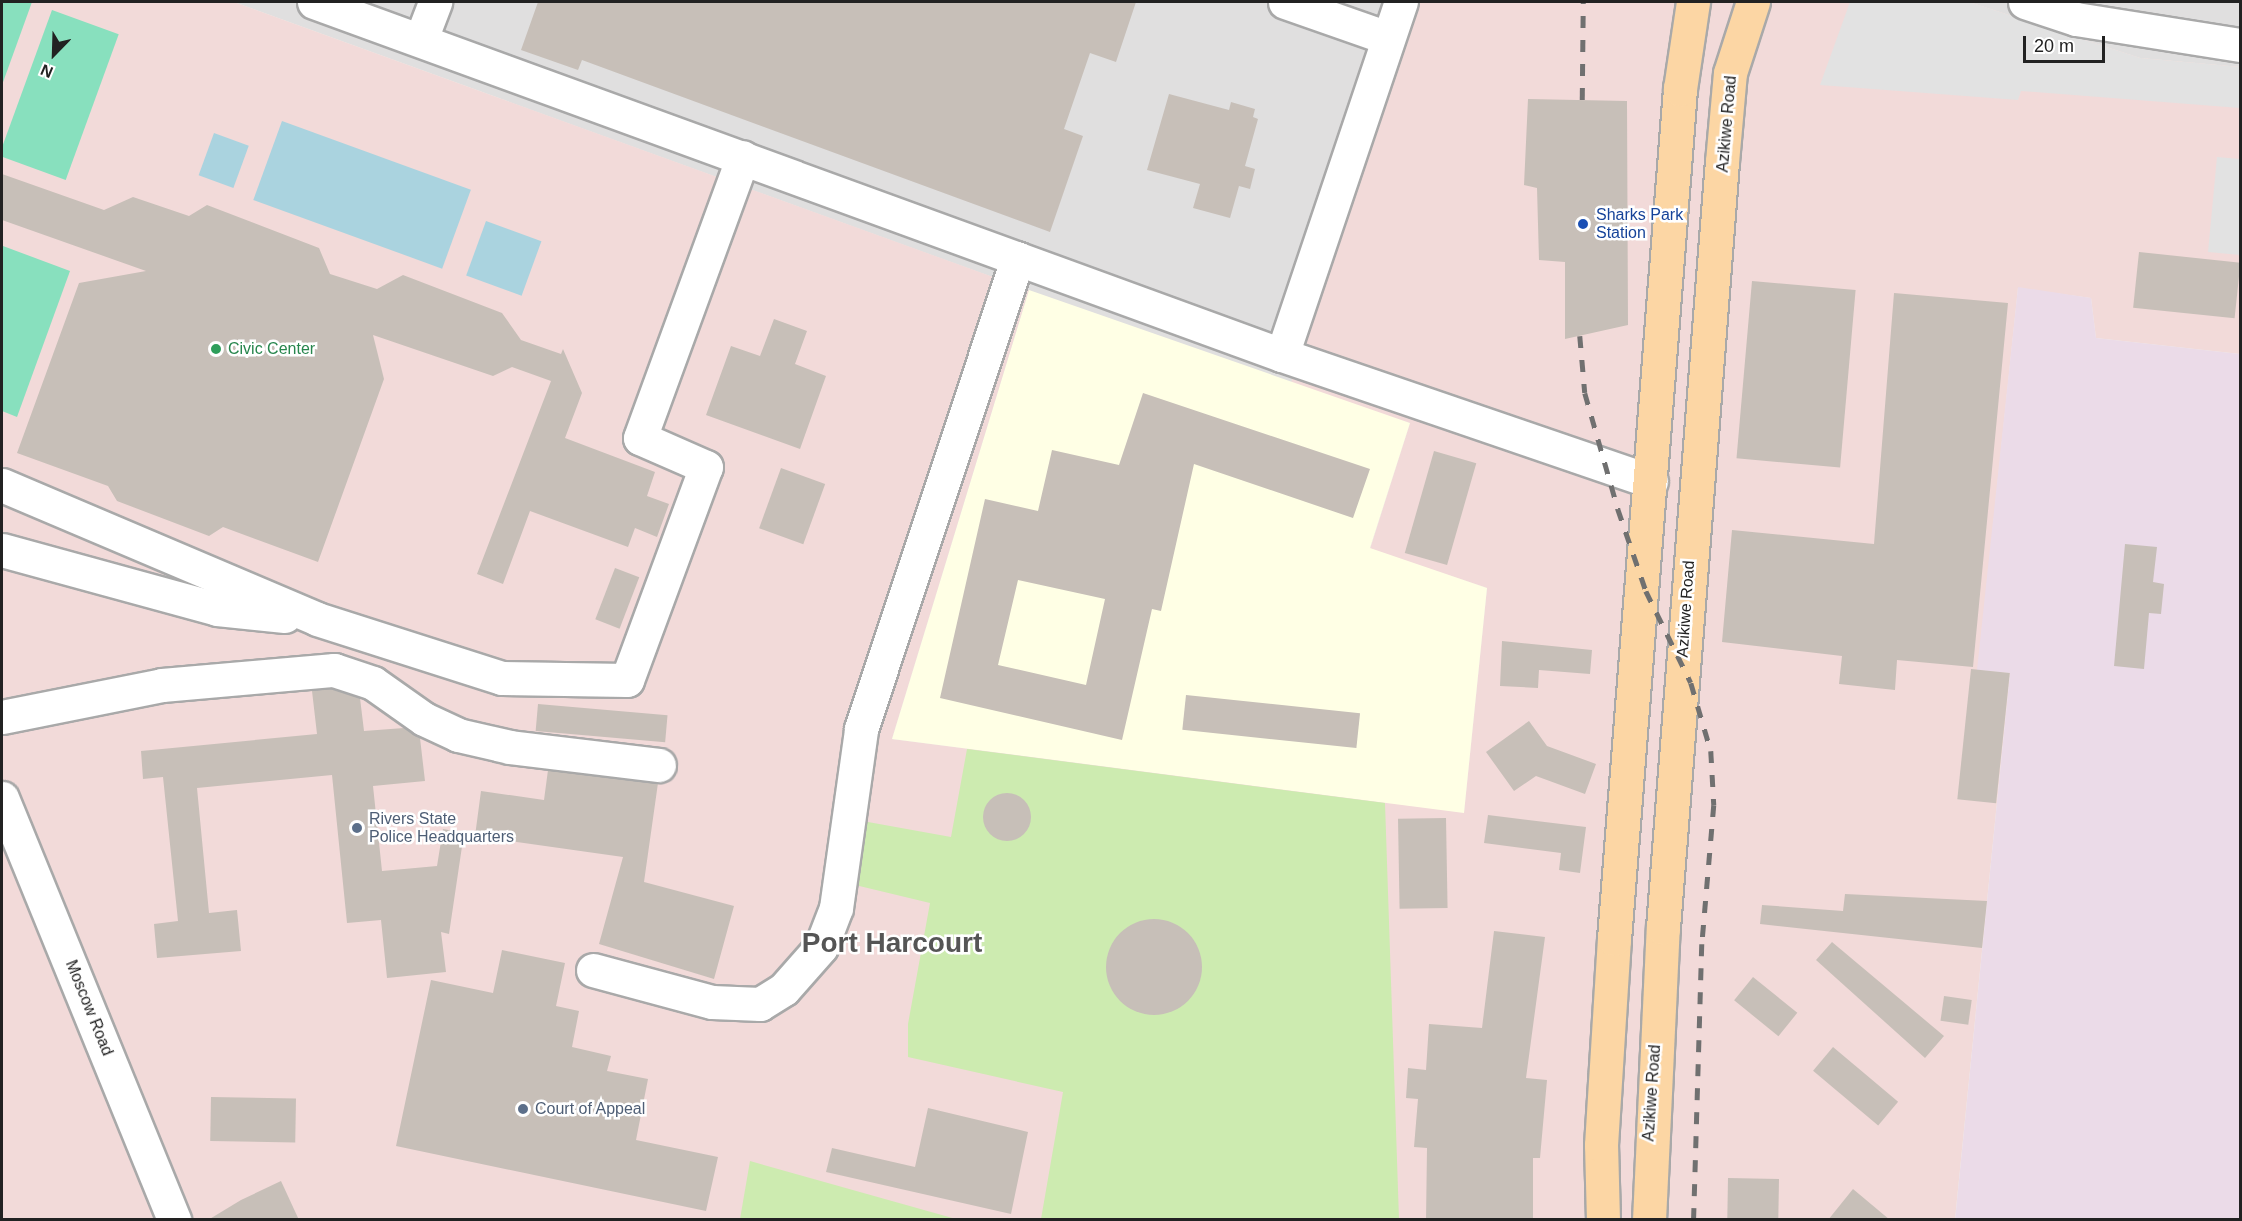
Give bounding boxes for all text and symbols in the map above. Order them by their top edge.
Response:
north arrow [24,24,84,84]
scale bar [2026,24,2108,62]
text: 20 m [2034,36,2074,56]
text: N [38,61,55,81]
street label: Azikiwe Road [1713,75,1741,173]
place label: Sharks Park Station [1596,205,1683,243]
marker: Sharks Park Station [1574,215,1592,233]
place label: Civic Center [228,339,315,359]
marker: Civic Center [209,342,223,356]
street label: Azikiwe Road [1673,560,1699,658]
place label: Rivers State Police Headquarters [369,809,514,847]
marker: Rivers State Police Headquarters [350,821,364,835]
district label: Port Harcourt [802,926,982,960]
street label: Moscow Road [61,957,117,1059]
street label: Azikiwe Road [1639,1044,1665,1142]
place label: Court of Appeal [535,1099,646,1119]
marker: Court of Appeal [516,1102,530,1116]

